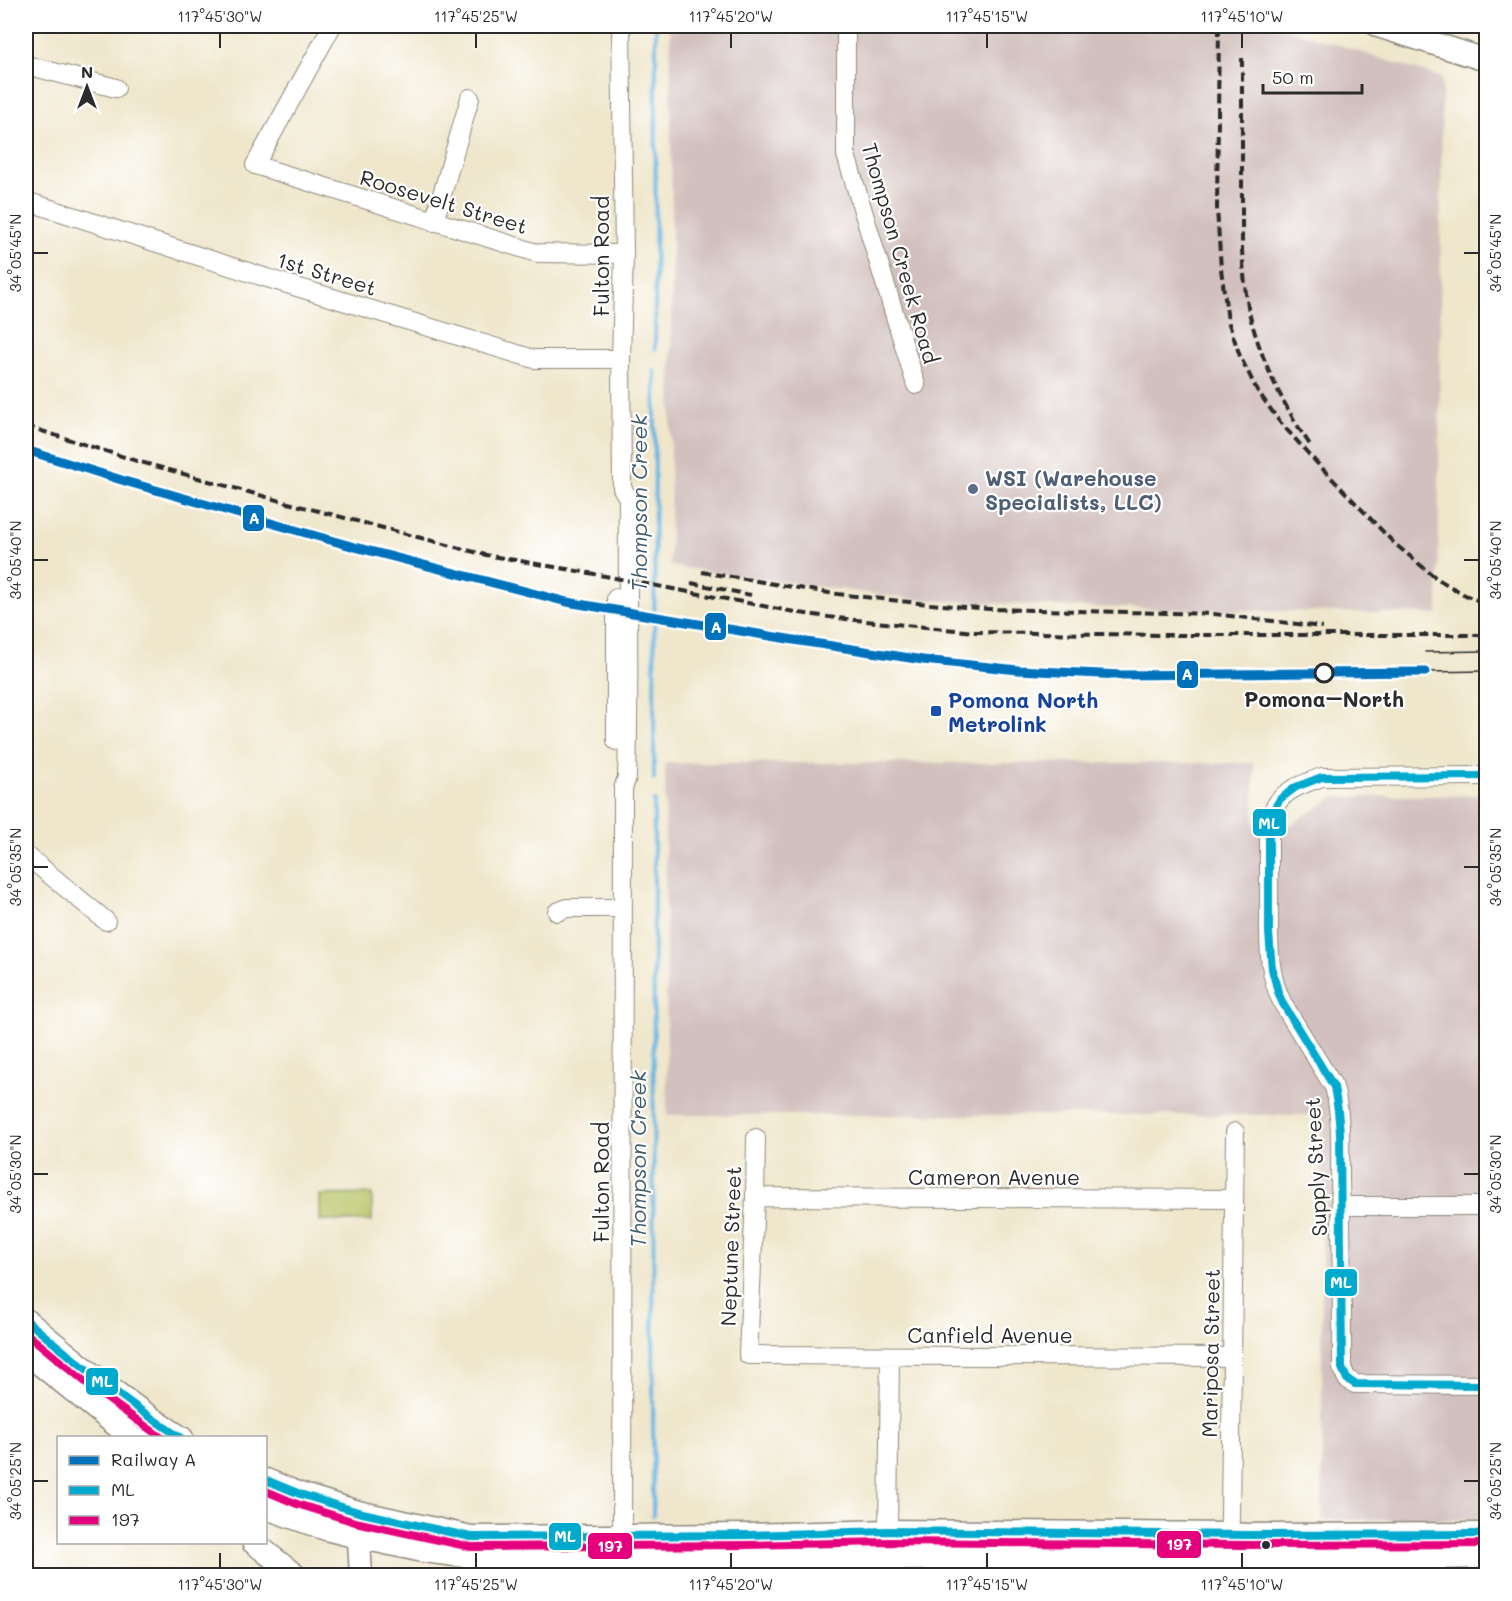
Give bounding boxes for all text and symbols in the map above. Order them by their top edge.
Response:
text: 117°45'30"W [178,6,262,26]
text: 117°45'25"W [434,6,518,26]
text: 117°45'20"W [689,6,773,26]
text: 117°45'15"W [946,6,1028,26]
text: 117°45'10"W [1201,6,1283,26]
north arrow [57,57,117,117]
scale bar [1263,57,1362,95]
text: N [81,61,93,82]
text: 50 m [1272,65,1314,89]
street label: Thompson Creek Road [857,139,945,367]
street label: Roosevelt Street [357,163,531,239]
street label: Fulton Road [587,196,614,316]
text: 34°05'45"N [5,214,25,292]
text: 34°05'45"N [1485,214,1505,292]
street label: 1st Street [274,245,380,301]
water label: Thompson Creek [624,413,653,592]
place label: WSI (Warehouse Specialists, LLC) [985,464,1162,515]
marker: WSI (Warehouse Specialists, LLC) [966,482,980,496]
line badge: A [242,504,265,532]
text: A [248,507,260,528]
text: 34°05'40"N [5,520,25,600]
text: 34°05'40"N [1485,520,1505,600]
line badge: A [704,612,727,641]
text: A [710,616,722,637]
line badge: A [1176,660,1199,689]
text: A [1181,663,1193,684]
marker: Pomona–North [1314,663,1334,683]
place label: Pomona–North [1244,685,1404,712]
place label: Pomona North Metrolink [948,686,1098,737]
marker: Pomona North Metrolink [929,704,943,718]
line badge: ML [1252,808,1287,837]
text: ML [1258,812,1280,833]
text: 34°05'35"N [5,828,25,906]
text: 34°05'35"N [1485,828,1505,906]
water label: Thompson Creek [623,1069,652,1248]
street label: Supply Street [1298,1097,1332,1237]
street label: Fulton Road [587,1122,614,1242]
text: 34°05'30"N [5,1134,25,1214]
text: 34°05'30"N [1485,1134,1505,1214]
street label: Cameron Avenue [908,1163,1080,1190]
street label: Neptune Street [714,1165,746,1327]
street label: Mariposa Street [1195,1268,1225,1438]
line badge: ML [1324,1268,1358,1297]
text: ML [1330,1271,1352,1292]
street label: Canfield Avenue [907,1321,1073,1348]
line badge: ML [85,1367,119,1396]
text: ML [91,1370,113,1391]
legend [57,1436,267,1544]
text: 34°05'25"N [5,1442,25,1520]
text: 34°05'25"N [1485,1442,1505,1520]
text: Railway A [111,1447,197,1471]
text: ML [111,1477,135,1501]
text: 197 [111,1507,140,1531]
line badge: ML [548,1522,582,1551]
text: ML [554,1525,576,1546]
line badge: 197 [1156,1530,1202,1559]
line badge: 197 [587,1532,633,1560]
text: 197 [1166,1533,1192,1554]
text: 197 [597,1535,623,1556]
unlabelled marker [1260,1539,1272,1551]
text: 117°45'30"W [178,1574,262,1594]
text: 117°45'25"W [434,1574,518,1594]
text: 117°45'20"W [689,1574,773,1594]
text: 117°45'15"W [946,1574,1028,1594]
text: 117°45'10"W [1201,1574,1283,1594]

